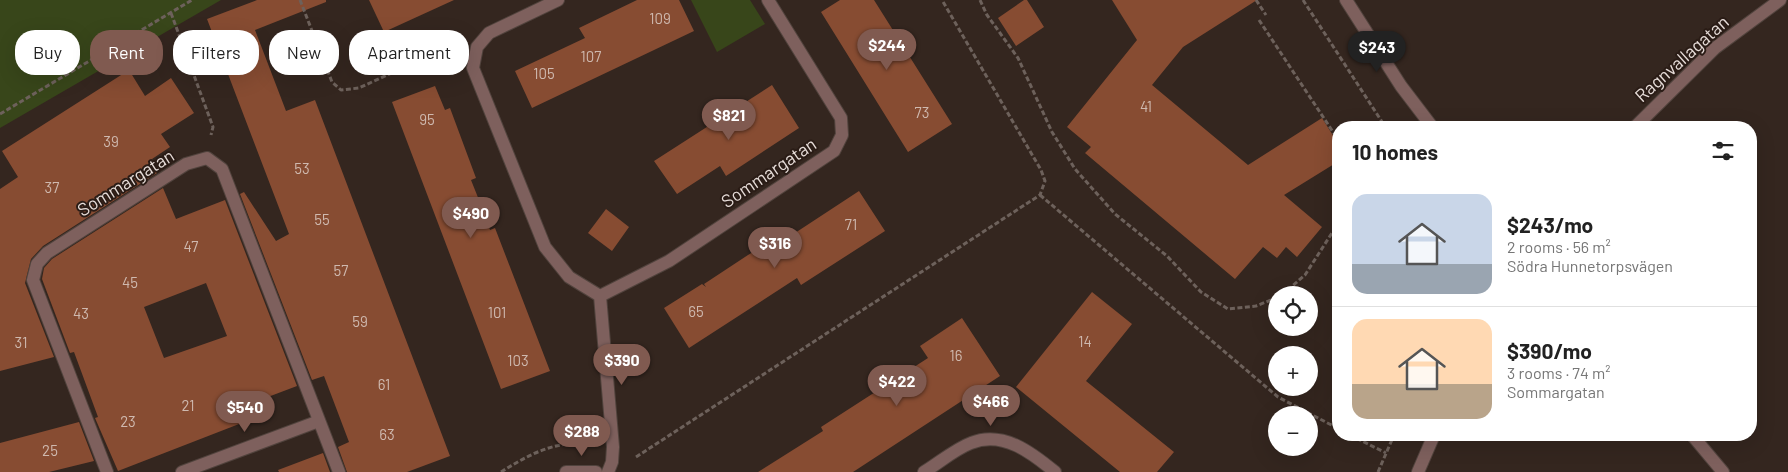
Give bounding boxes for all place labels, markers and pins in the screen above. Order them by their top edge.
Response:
pin: $244 [857,28,917,71]
pin: $243 [1347,30,1407,73]
pin: $821 [699,98,759,141]
pin: $490 [441,196,501,239]
pin: $316 [745,226,805,269]
pin: $390 [592,344,652,386]
pin: $422 [867,364,927,407]
pin: $466 [961,384,1021,427]
pin: $540 [215,390,275,433]
pin: $288 [552,414,612,457]

